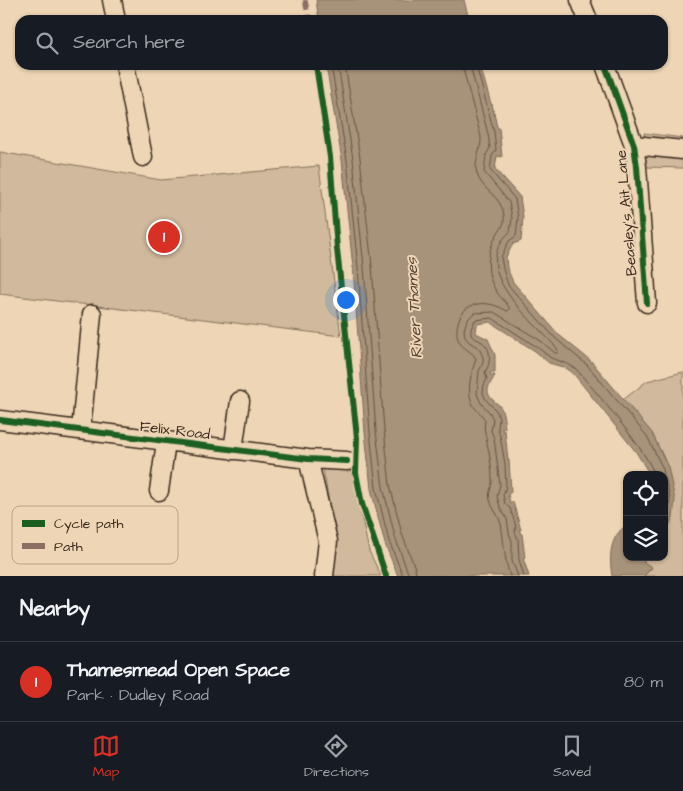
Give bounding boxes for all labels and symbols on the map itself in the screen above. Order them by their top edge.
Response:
street label: Beasley's Ait Lane [611,149,643,277]
pin: 1 [148,218,180,256]
water label: River Thames [400,256,428,359]
your location [333,287,359,313]
street label: Felix Road [139,416,212,445]
legend [12,506,178,564]
text: Cycle path [54,514,123,534]
text: Path [54,537,83,557]

